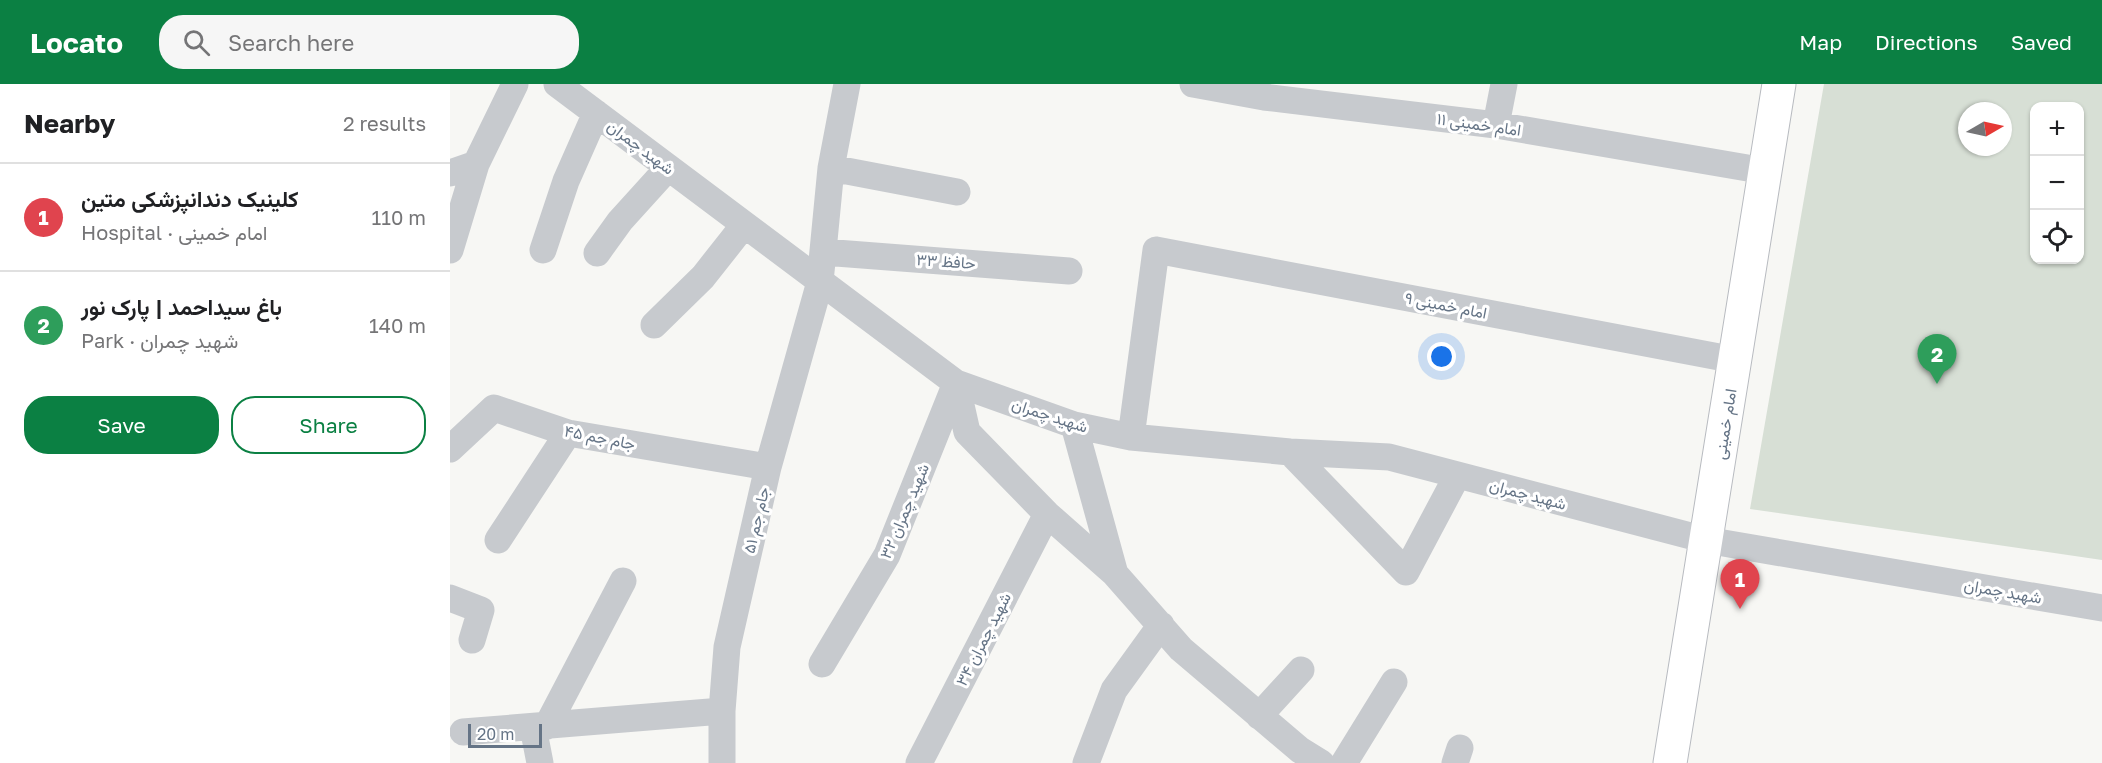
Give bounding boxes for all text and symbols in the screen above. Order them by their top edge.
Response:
search box [159,15,579,69]
text: Locato [30,26,123,59]
icon: search [180,26,213,59]
text: Search here [228,29,354,56]
text: Map [1799,29,1842,55]
text: Directions [1875,29,1978,55]
text: Saved [2011,29,2072,55]
north arrow [1958,102,2012,156]
map controls [2030,102,2084,264]
button: + [2030,102,2084,156]
text: Nearby [24,108,115,139]
street label: امام خمینی ۱۱ [1436,108,1522,141]
text: 2 results [343,111,426,135]
street label: شهید چمران [602,115,678,180]
button: − [2030,156,2084,210]
text: کلینیک دندانپزشکی متین [81,185,299,212]
text: 1 [38,205,49,229]
text: 110 m [372,205,426,229]
button: locate [2030,210,2084,264]
text: Hospital · امام خمینی [81,220,267,244]
street label: حافظ ۳۳ [916,249,977,273]
street label: امام خمینی ۹ [1403,287,1489,324]
text: باغ سیداحمد | پارک نور [81,293,282,320]
text: 2 [37,313,50,337]
text: 140 m [369,313,426,337]
text: Park · شهید چمران [81,328,238,352]
pin: 2 [1918,334,1956,384]
your location [1427,342,1456,371]
street label: امام خمینی [1710,387,1741,461]
street label: شهید چمران [1009,393,1090,439]
button: Save [24,396,219,454]
button: Share [231,396,426,454]
street label: جام جم ۴۵ [563,420,637,455]
street label: شهید چمران ۳۲ [875,460,935,562]
street label: شهید چمران [1487,474,1568,516]
street label: جام جم ۵۱ [739,485,774,555]
pin: 1 [1720,560,1760,609]
street label: شهید چمران [1962,574,2043,610]
street label: شهید چمران ۳۴ [951,589,1017,690]
scale bar [468,721,542,748]
text: 20 m [477,724,514,744]

